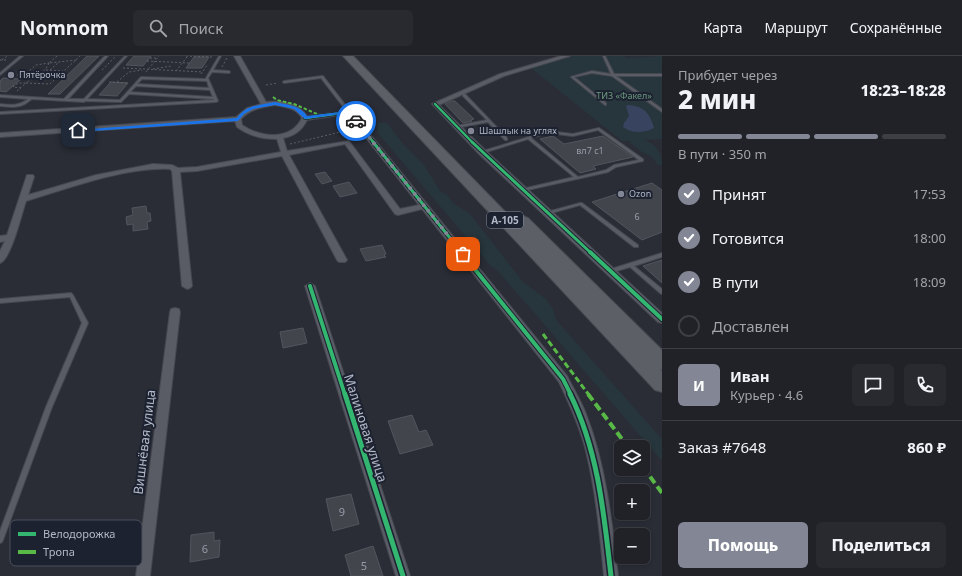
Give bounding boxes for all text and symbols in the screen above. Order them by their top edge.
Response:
search box [133,10,413,46]
text: Nomnom [20,15,109,41]
icon: search [147,17,169,39]
text: Поиск [179,18,223,38]
text: Карта [703,18,742,37]
text: Маршрут [764,18,828,37]
text: Сохранённые [850,18,942,37]
text: Прибудет через [678,66,777,84]
place label: Пятёрочка [19,68,65,81]
marker: Пятёрочка [6,70,16,80]
text: 18:23–18:28 [861,80,946,100]
text: 2 мин [678,81,756,117]
park label: ТИЗ «Факел» [596,89,652,102]
courier [336,101,376,141]
icon: car [345,110,367,132]
pin [61,113,95,147]
icon: home [67,119,89,141]
place label: Шашлык на углях [479,124,557,137]
marker: Шашлык на углях [466,126,476,136]
house number: вл7 с1 [576,144,604,157]
text: В пути · 350 m [678,145,767,163]
icon: check [678,183,700,205]
text: Принят [712,184,766,204]
text: 17:53 [913,185,946,203]
place label: Ozon [629,187,651,200]
marker: Ozon [616,189,626,199]
house number: 6 [634,210,640,223]
road number: А-105 [487,212,523,228]
icon: check [678,227,700,249]
text: Готовится [712,228,784,248]
text: 18:00 [913,229,946,247]
pin [446,237,480,271]
icon: bag [452,243,474,265]
icon: check [678,271,700,293]
text: В пути [712,272,759,292]
text: 18:09 [913,273,946,291]
text: Доставлен [712,316,789,336]
button: chat [852,364,894,406]
button: phone [904,364,946,406]
text: Иван [730,366,770,386]
street label: Малиновая улица [340,372,392,484]
text: И [693,375,705,395]
text: Курьер · 4.6 [730,386,803,404]
street label: Вишнёвая улица [129,388,159,496]
text: Заказ #7648 [678,437,766,457]
text: 860 ₽ [907,437,946,457]
map controls [614,440,650,564]
button: layers [614,440,650,476]
button: + [614,484,650,520]
house number: 9 [339,504,345,519]
legend [10,520,142,566]
button: Помощь [678,522,808,568]
button: Поделиться [816,522,946,568]
text: Велодорожка [43,526,115,541]
button: − [614,528,650,564]
house number: 6 [202,541,208,556]
text: Тропа [43,544,75,559]
house number: 5 [361,558,367,573]

